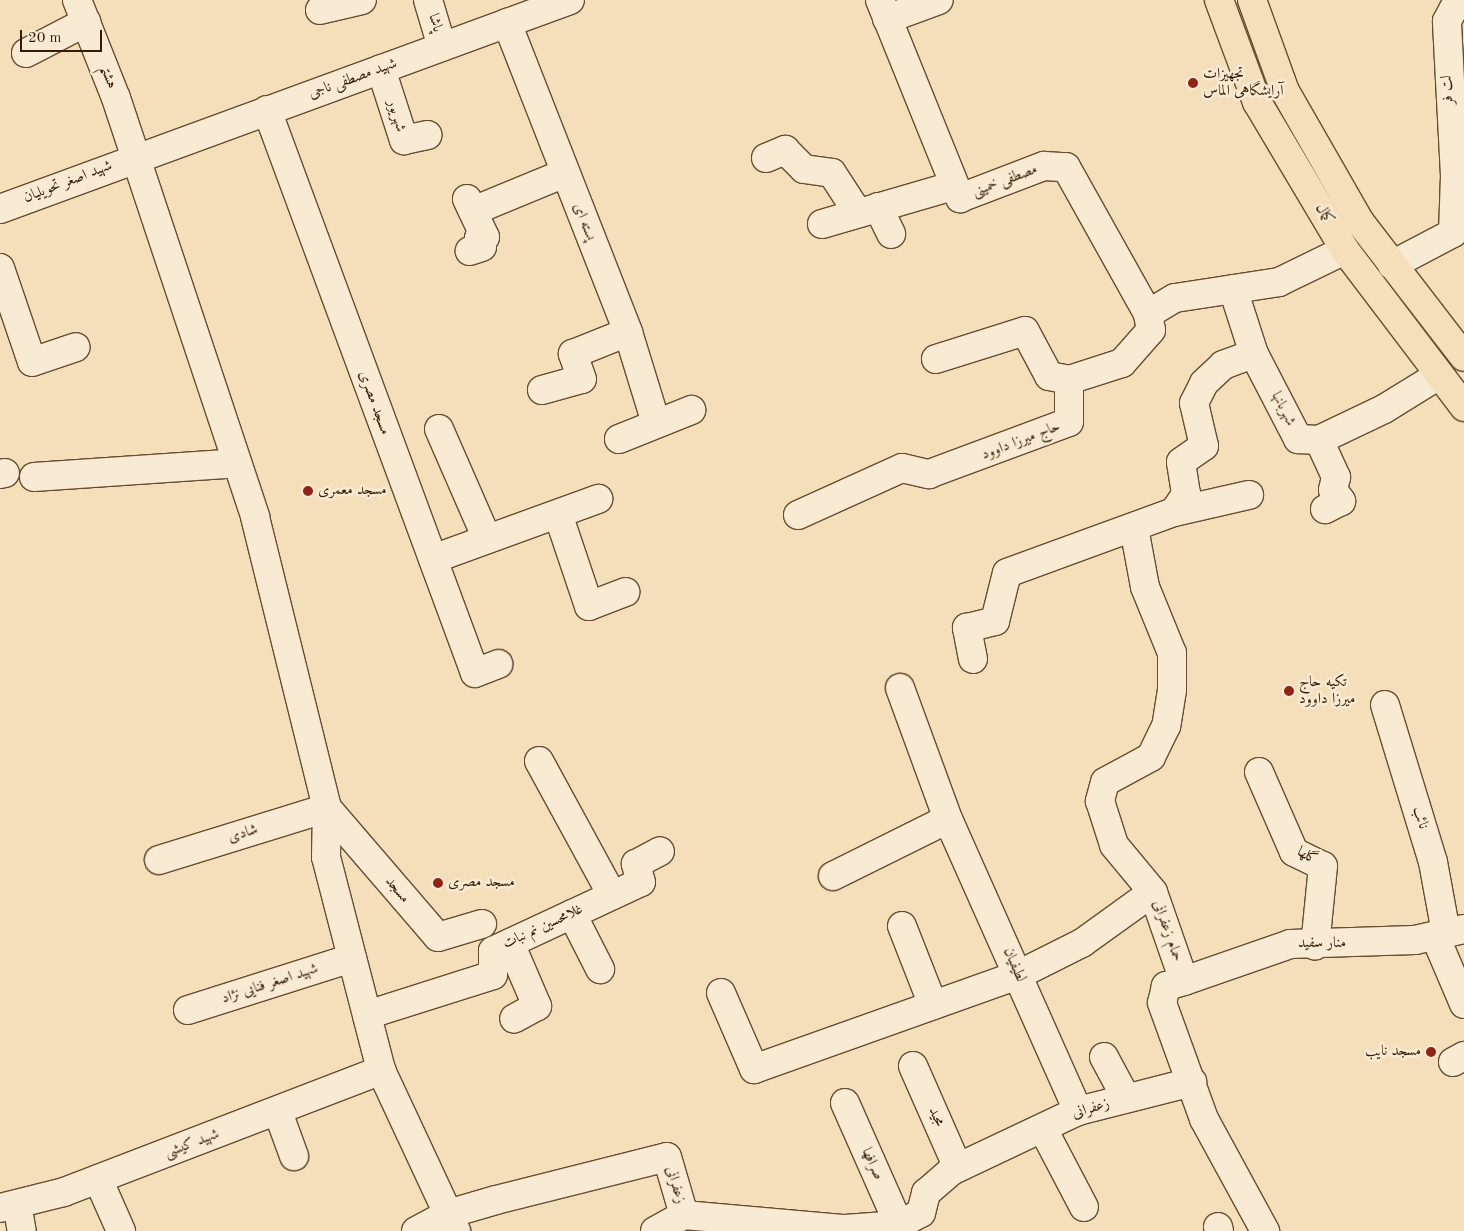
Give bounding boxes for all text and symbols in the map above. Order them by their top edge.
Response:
street label: پاشا [424,12,446,34]
scale bar [22,20,105,52]
text: 20 m [28,31,62,46]
street label: شهید مصطفی ناجی [307,55,399,103]
street label: هشتم [95,63,121,91]
place label: تجهیزات آرایشگاهی الماس [1203,65,1283,100]
street label: لت فر [1438,75,1458,105]
marker: تجهیزات آرایشگاهی الماس [1187,77,1199,89]
street label: شهریور [383,98,409,134]
street label: شهید اصغر تحویلیان [21,157,115,207]
street label: مصطفی خمینی [970,160,1040,202]
street label: کمال [1311,200,1337,228]
street label: پسته ای [569,201,599,243]
street label: مسجد مصری [354,369,394,437]
street label: شهربانها [1267,389,1299,429]
street label: حاج میرزا داوود [979,418,1063,464]
place label: مسجد معمری [318,482,387,500]
marker: مسجد معمری [302,485,314,497]
place label: تکیه حاج میرزا داوود [1299,673,1355,708]
marker: تکیه حاج میرزا داوود [1283,685,1295,697]
street label: نائب [1408,805,1432,831]
street label: شادی [226,821,260,847]
street label: گلها [1293,843,1321,869]
street label: مسجد [381,873,413,907]
place label: مسجد مصری [448,874,515,892]
marker: مسجد مصری [432,877,444,889]
street label: حمام زعفرانی [1148,898,1186,964]
street label: غلامحسین نم نبات [500,901,586,953]
street label: منار سفید [1298,935,1346,953]
street label: لطیفیان [998,945,1030,985]
street label: شهید اصغر فنایی نژاد [219,960,321,1008]
place label: مسجد نایب [1365,1043,1421,1061]
marker: مسجد نایب [1425,1046,1437,1058]
street label: زعفرانی [1070,1095,1112,1123]
street label: مجید [924,1104,948,1130]
street label: شهید کیشی [162,1125,222,1163]
street label: صرافها [857,1145,887,1183]
street label: زعفرانی [661,1164,689,1206]

